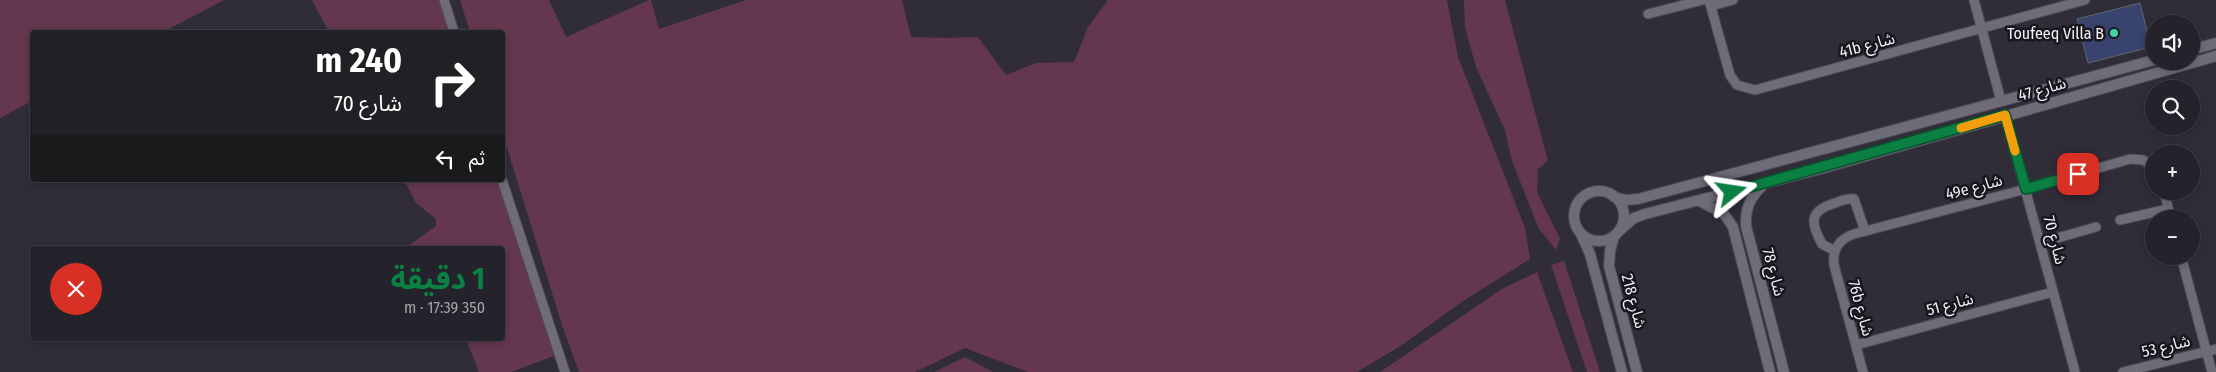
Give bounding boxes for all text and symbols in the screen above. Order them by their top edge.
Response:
map controls [2145,15,2200,265]
button: sound [2145,15,2200,70]
place label: Toufeeq Villa B [2007,24,2104,43]
marker: Toufeeq Villa B [2108,27,2120,39]
street label: 41b شارع [1837,28,1898,64]
text: 240 m [315,39,402,81]
icon: right [420,50,485,115]
street label: شارع 47 [2016,73,2069,108]
button: search [2145,80,2200,135]
text: شارع 70 [334,90,402,117]
icon: left [431,145,459,173]
button: + [2145,145,2200,200]
text: ثم [469,147,485,170]
pin [2057,153,2099,195]
icon: arrive [2064,160,2092,188]
position arrow [1705,165,1757,217]
street label: 49e شارع [1943,170,2005,207]
button: − [2145,210,2200,265]
street label: شارع 70 [2037,214,2071,267]
street label: شارع 78 [1756,246,1790,299]
text: 1 دقيقة [391,261,485,297]
button: close [50,263,102,315]
street label: شارع 218 [1615,272,1650,331]
street label: 76b شارع [1841,278,1878,339]
street label: شارع 51 [1924,289,1976,322]
text: 350 m · 17:39 [404,298,485,317]
street label: شارع 53 [2140,331,2193,364]

